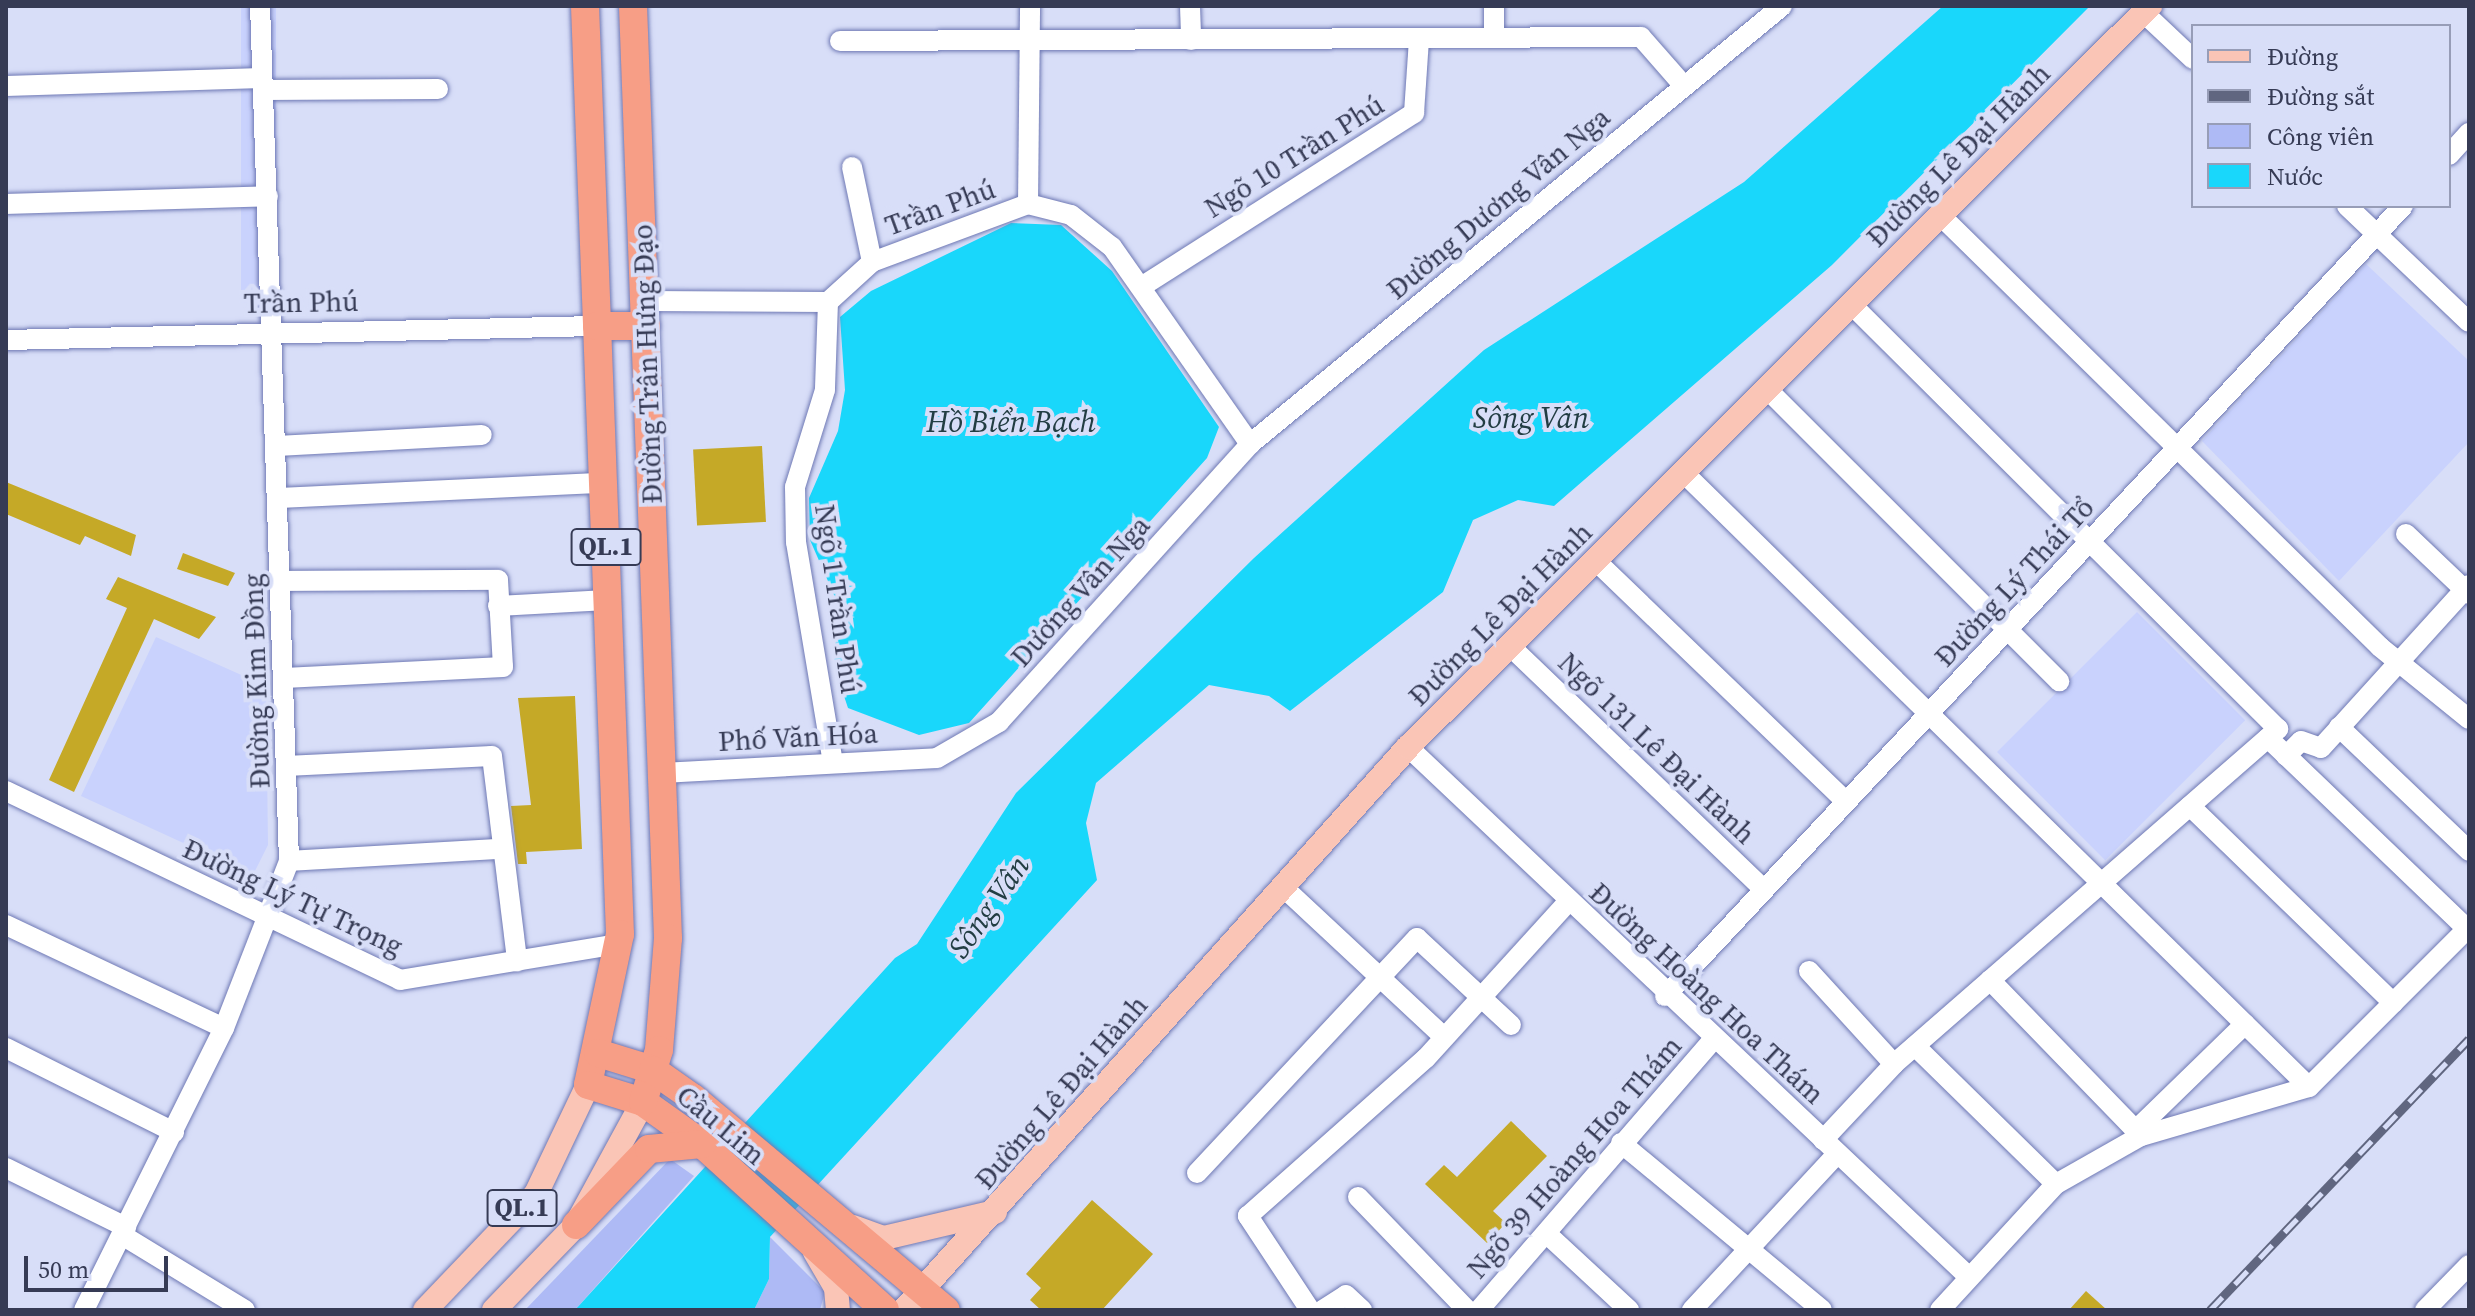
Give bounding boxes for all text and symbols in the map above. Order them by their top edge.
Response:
legend [2191,24,2451,208]
text: Đường [2267,40,2338,73]
street label: Đường Lê Đại Hành [1859,56,2057,254]
text: Đường sắt [2267,80,2374,113]
street label: Ngõ 10 Trần Phú [1198,87,1390,225]
street label: Đường Dương Vân Nga [1379,100,1617,306]
text: Công viên [2267,120,2374,153]
text: Nước [2267,160,2323,193]
street label: Trần Phú [880,172,1000,242]
street label: Đường Trân Hưng Đạo [625,223,669,505]
street label: Trần Phú [243,284,359,320]
water label: Sông Vân [1473,400,1589,436]
water label: Hồ Biển Bạch [926,404,1096,440]
street label: Đường Lý Thái Tổ [1927,490,2101,674]
street label: Ngõ 1 Trần Phú [808,502,868,696]
street label: Dương Vân Nga [1003,508,1157,674]
street label: Đường Lê Đại Hành [1401,515,1599,713]
road number: QL.1 [570,525,642,569]
street label: Đường Kim Đồng [235,573,277,789]
street label: Ngõ 131 Lê Đại Hành [1552,645,1762,851]
street label: Phố Văn Hóa [717,716,879,758]
street label: Đường Lý Tự Trọng [177,831,409,963]
water label: Sông Vân [941,849,1037,965]
street label: Đường Hoàng Hoa Thám [1582,875,1832,1111]
street label: Đường Lê Đại Hành [968,988,1154,1196]
street label: Ngõ 39 Hoàng Hoa Thám [1460,1029,1688,1285]
street label: Cầu Lim [670,1078,772,1172]
road number: QL.1 [486,1186,558,1230]
scale bar [28,1240,172,1290]
text: 50 m [38,1253,89,1286]

